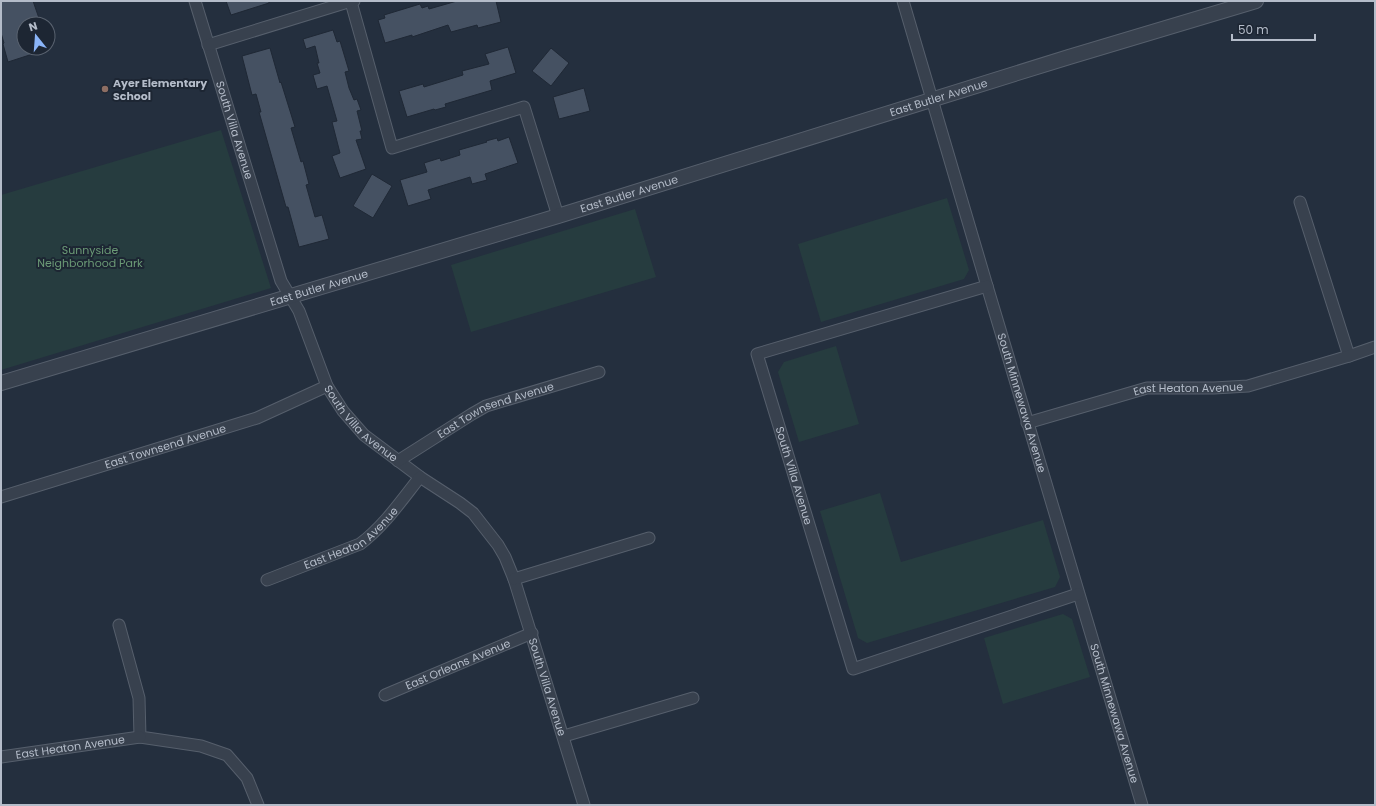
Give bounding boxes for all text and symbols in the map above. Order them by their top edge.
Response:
north arrow [16,16,56,56]
scale bar [1232,16,1315,42]
text: N [27,18,39,35]
text: 50 m [1238,21,1269,38]
place label: Ayer Elementary School [113,75,207,104]
street label: East Butler Avenue [888,75,990,120]
street label: South Villa Avenue [212,79,257,181]
marker: Ayer Elementary School [100,84,110,94]
street label: East Butler Avenue [578,171,680,217]
park label: Sunnyside Neighborhood Park [37,242,143,271]
street label: East Butler Avenue [268,265,370,310]
street label: South Minnewawa Avenue [993,331,1050,475]
street label: East Townsend Avenue [434,378,556,442]
street label: East Heaton Avenue [1131,378,1244,400]
street label: South Villa Avenue [320,382,401,466]
street label: East Townsend Avenue [103,420,228,473]
street label: South Villa Avenue [772,425,817,527]
street label: East Heaton Avenue [301,503,402,573]
street label: East Orleans Avenue [403,635,513,694]
street label: South Villa Avenue [525,636,570,738]
street label: South Minnewawa Avenue [1086,642,1143,785]
street label: East Heaton Avenue [15,731,126,763]

